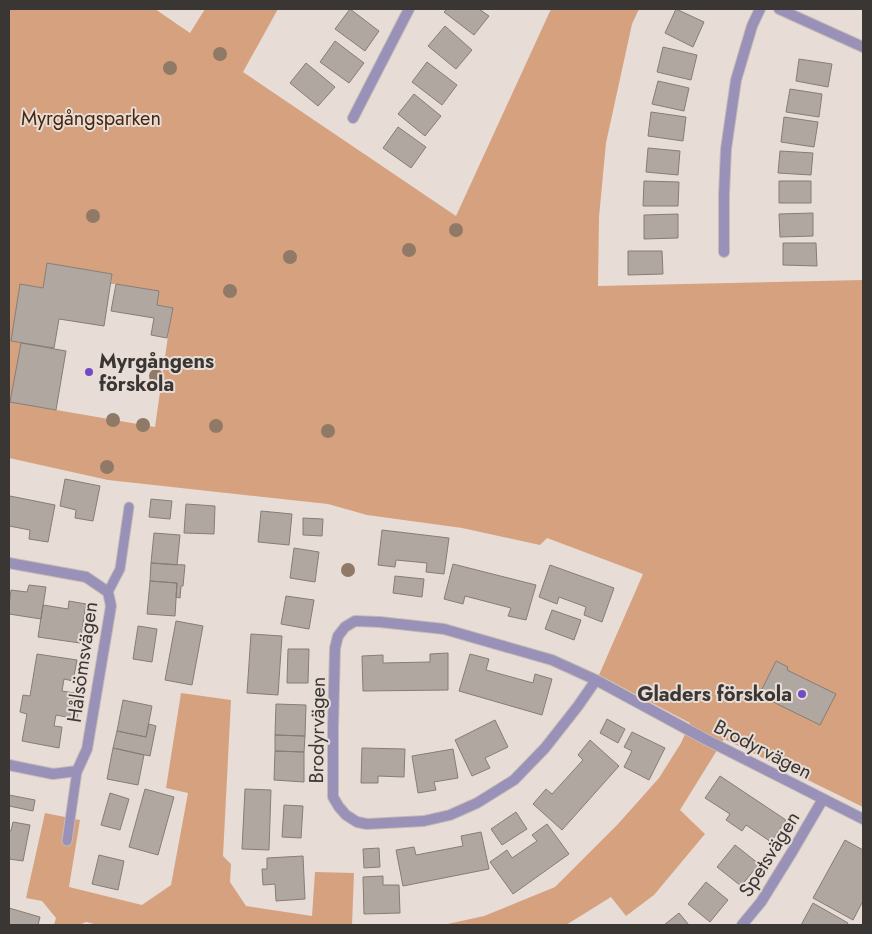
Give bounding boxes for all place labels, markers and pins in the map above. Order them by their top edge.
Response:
place label: Myrgångens förskola [99,347,214,399]
marker: Myrgångens förskola [83,366,95,378]
place label: Gladers förskola [637,680,792,709]
marker: Gladers förskola [796,688,808,700]

